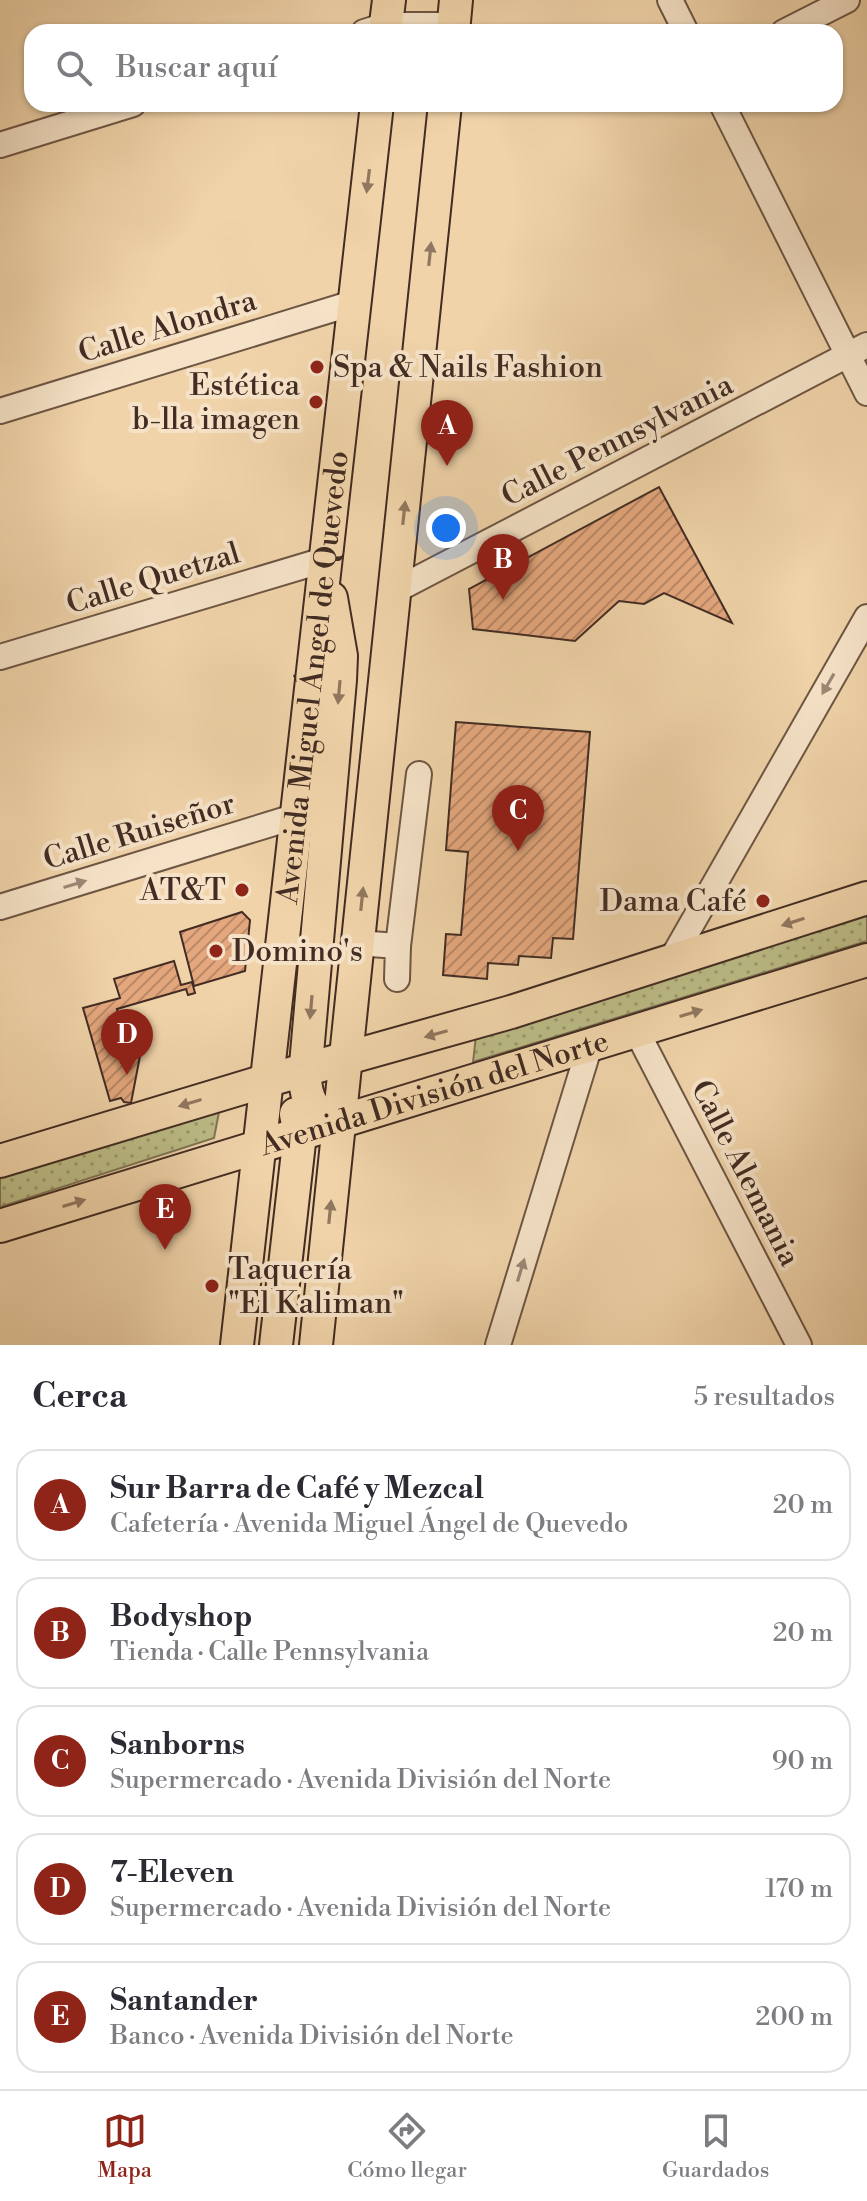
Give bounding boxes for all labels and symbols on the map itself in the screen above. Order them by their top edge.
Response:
one-way arrow [361,169,374,194]
one-way arrow [424,241,437,266]
street label: Calle Alondra [74,282,262,372]
place label: Spa & Nails Fashion [333,349,603,387]
marker: Spa & Nails Fashion [308,358,326,376]
street label: Calle Pennsylvania [495,366,740,516]
place label: Estética b-lla imagen [132,367,301,439]
marker: Estética b-lla imagen [307,393,325,411]
pin: A [421,400,473,466]
street label: Avenida Miguel Ángel de Quevedo [269,449,358,907]
one-way arrow [398,500,411,525]
your location [426,508,466,548]
street label: Calle Quetzal [62,534,245,623]
pin: B [477,534,529,600]
one-way arrow [821,673,835,695]
one-way arrow [332,680,345,705]
street label: Calle Ruiseñor [39,785,240,879]
pin: C [492,785,544,851]
place label: AT&T [139,872,226,910]
one-way arrow [63,877,87,890]
marker: AT&T [233,881,251,899]
place label: Dama Café [600,883,747,921]
one-way arrow [355,886,368,911]
marker: Dama Café [754,892,772,910]
one-way arrow [780,916,804,929]
place label: Domino's [232,933,363,971]
marker: Domino's [207,942,225,960]
one-way arrow [304,995,317,1020]
one-way arrow [680,1007,704,1019]
pin: D [101,1009,153,1075]
street label: Avenida División del Norte [254,1022,613,1165]
one-way arrow [423,1028,448,1040]
street label: Calle Alemania [682,1074,809,1274]
one-way arrow [178,1097,202,1110]
pin: E [139,1184,191,1250]
one-way arrow [63,1196,87,1209]
one-way arrow [324,1199,337,1224]
place label: Taquería "El Kaliman" [228,1251,404,1323]
one-way arrow [515,1258,528,1282]
marker: Taquería "El Kaliman" [203,1277,221,1295]

